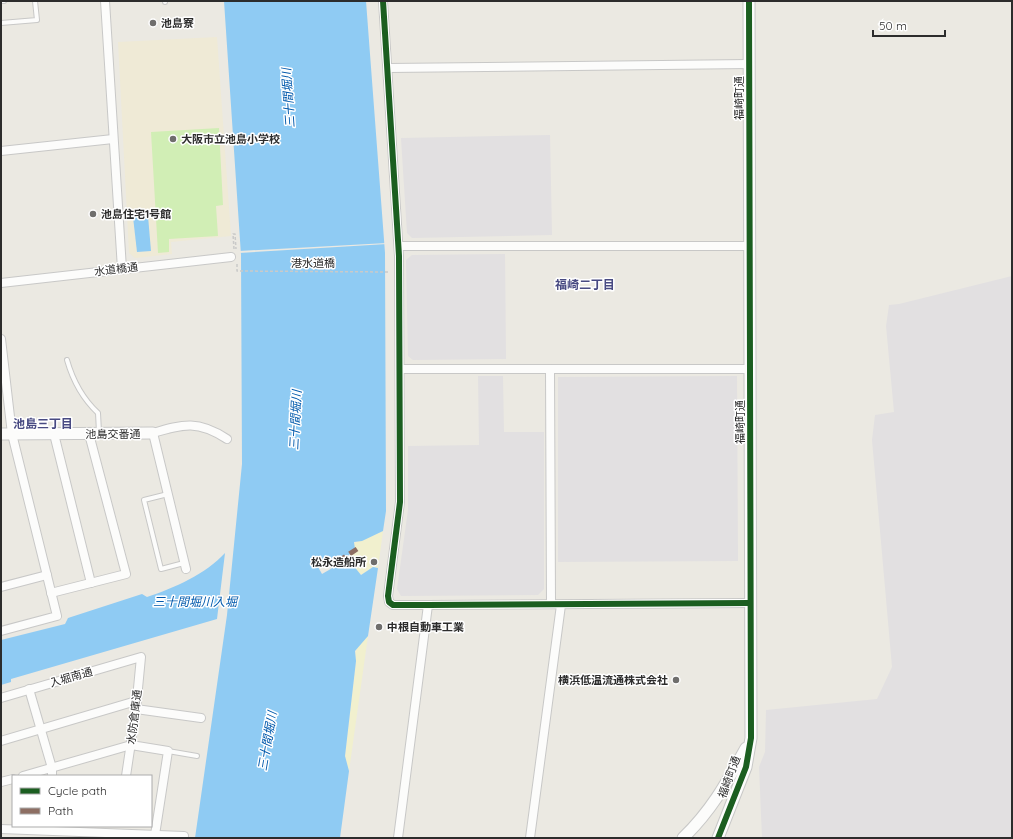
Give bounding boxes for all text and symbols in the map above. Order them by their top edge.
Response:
scale bar [873,12,945,38]
place label: 池島寮 [161,16,194,30]
marker: 池島寮 [148,18,158,28]
text: 50 m [879,18,907,33]
water label: 三十間堀川 [278,66,298,128]
street label: 福崎町通 [732,76,746,120]
place label: 大阪市立池島小学校 [181,132,280,146]
marker: 大阪市立池島小学校 [168,134,178,144]
place label: 池島住宅1号館 [101,207,171,221]
marker: 池島住宅1号館 [88,209,98,219]
street label: 港水道橋 [291,256,335,270]
street label: 水道橋通 [93,259,139,279]
district label: 福崎二丁目 [555,277,615,292]
water label: 三十間堀川 [286,388,304,450]
street label: 福崎町通 [733,400,747,444]
district label: 池島三丁目 [13,416,73,431]
street label: 池島交番通 [86,427,141,441]
place label: 松永造船所 [311,555,366,569]
marker: 松永造船所 [369,557,379,567]
water label: 三十間堀川入堀 [153,594,239,609]
place label: 中根自動車工業 [387,620,464,634]
marker: 中根自動車工業 [374,622,384,632]
street label: 入堀南通 [48,664,94,690]
place label: 横浜低温流通株式会社 [558,673,668,687]
marker: 横浜低温流通株式会社 [671,675,681,685]
street label: 水防倉庫通 [124,689,144,745]
water label: 三十間堀川 [254,708,280,772]
street label: 福崎町通 [715,754,743,800]
legend [12,775,152,827]
text: Cycle path [48,783,107,798]
text: Path [48,803,73,818]

